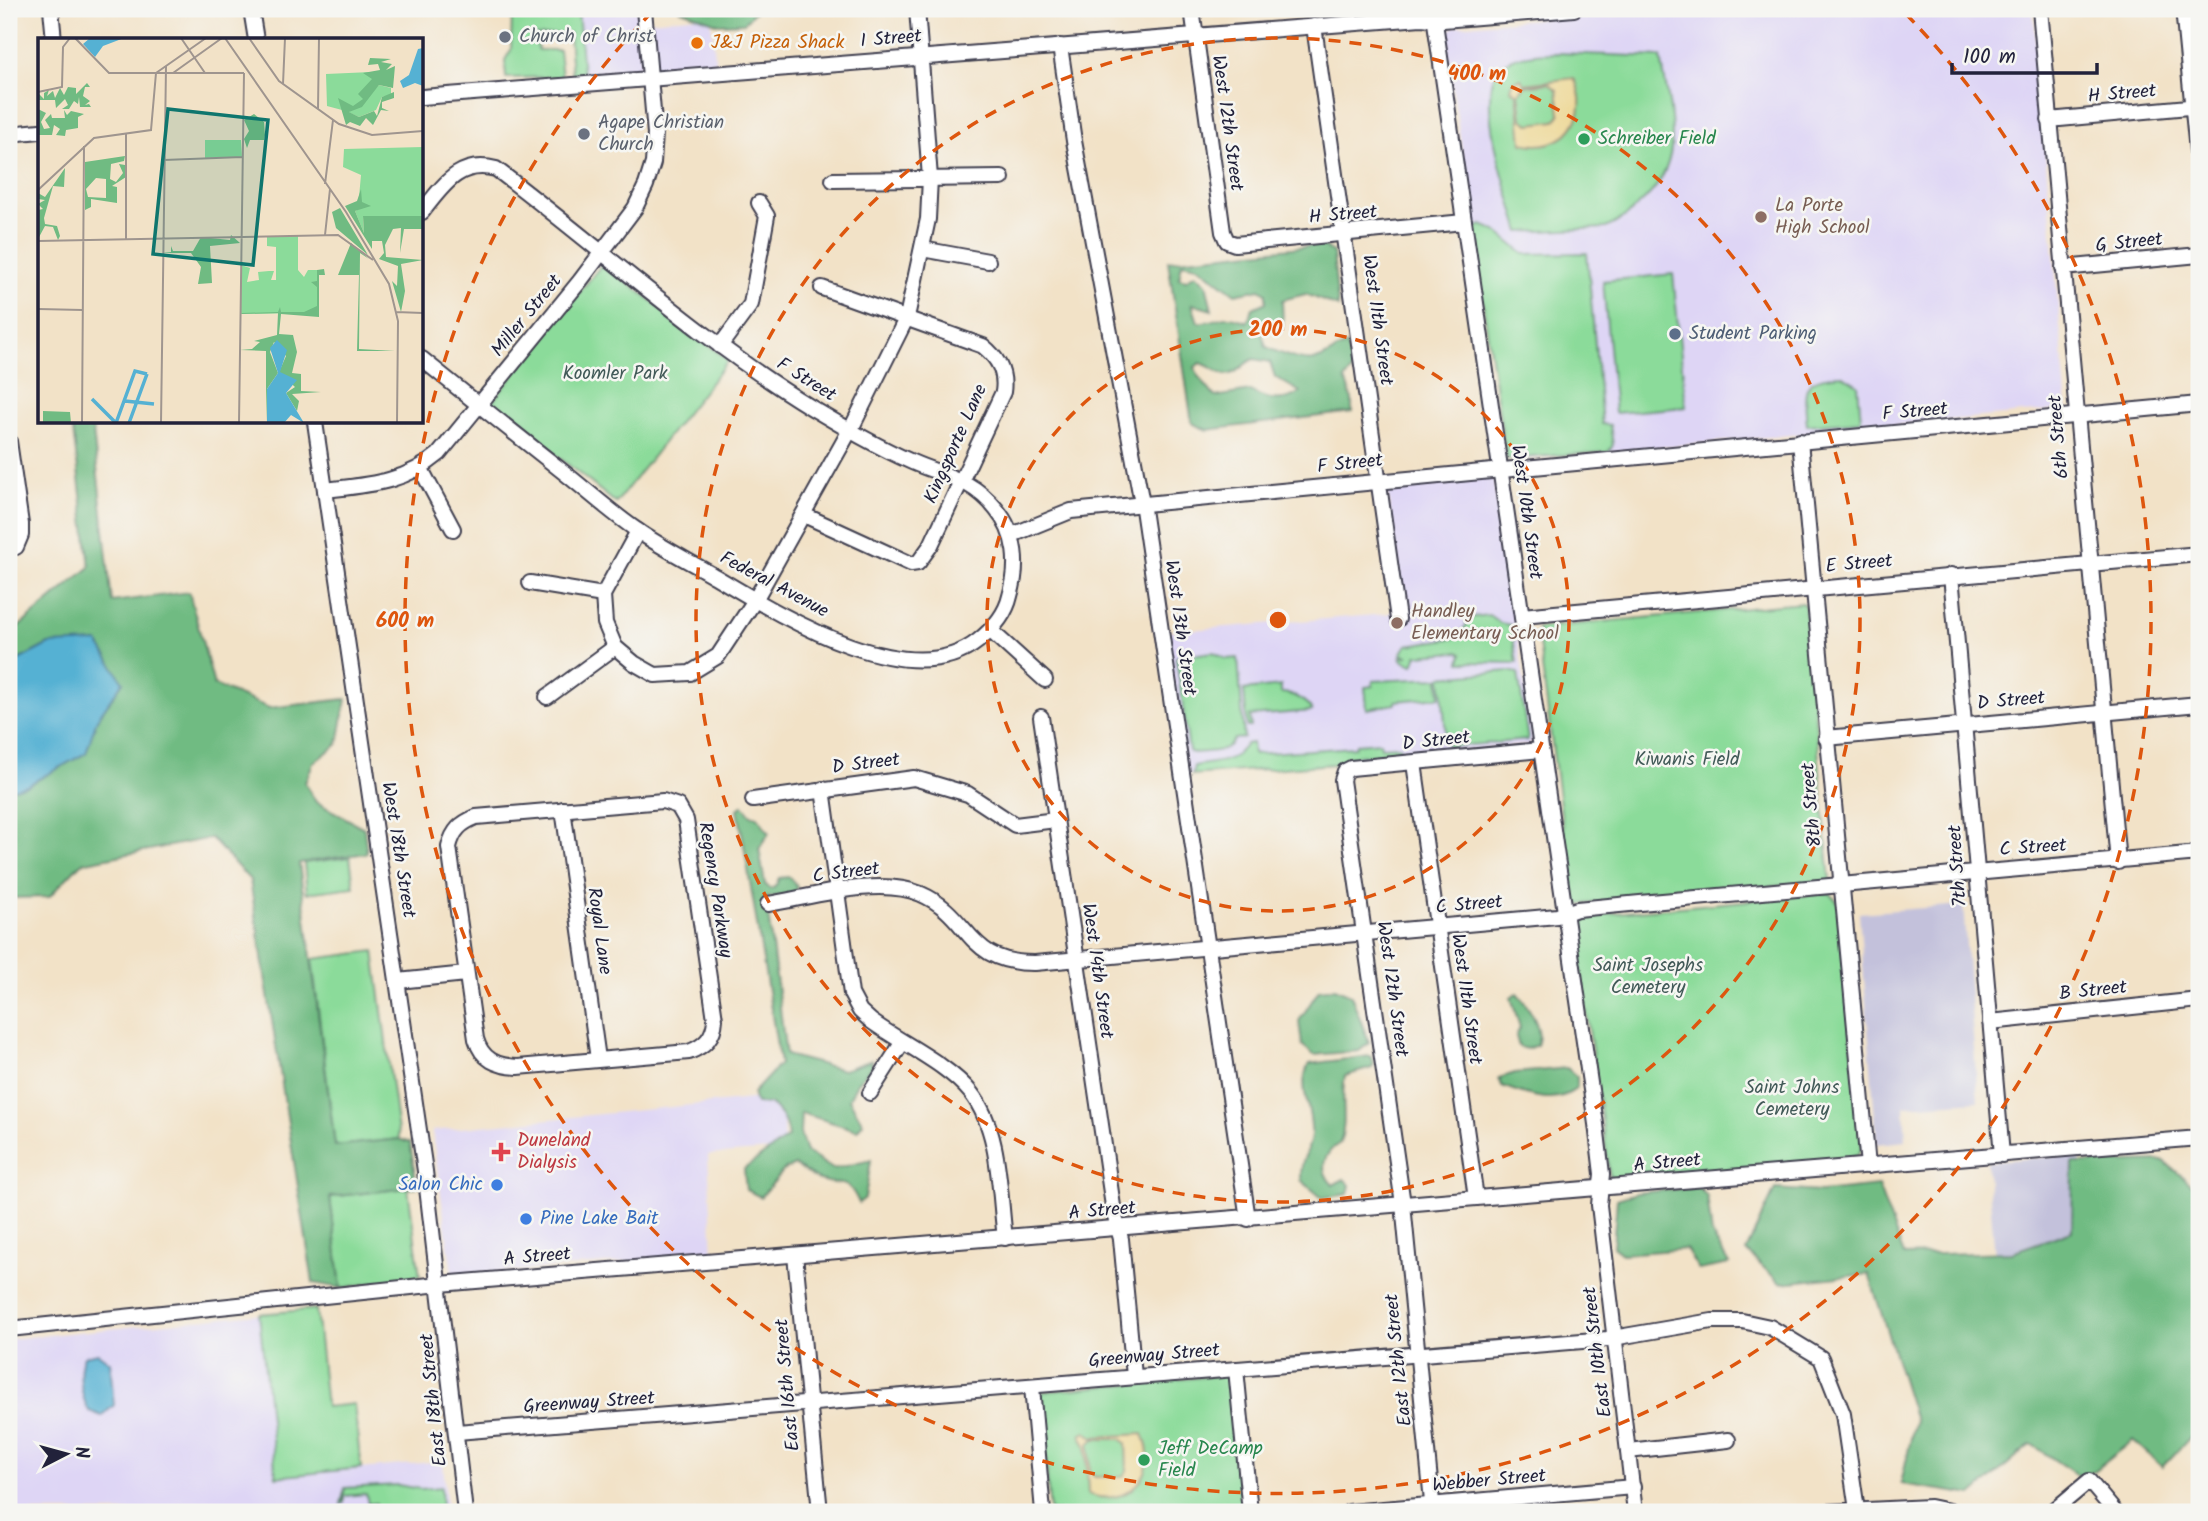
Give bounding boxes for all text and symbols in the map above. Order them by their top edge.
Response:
street label: I Street [859,21,924,57]
place label: Church of Christ [519,22,654,52]
place label: J&J Pizza Shack [711,28,845,58]
marker: Church of Christ [497,29,513,45]
scale bar [1952,32,2098,76]
marker: J&J Pizza Shack [689,35,705,51]
inset map [38,38,424,424]
text: 100 m [1963,41,2016,74]
street label: West 12th Street [1203,53,1251,193]
text: 400 m [1448,58,1506,91]
street label: H Street [2087,76,2158,112]
place label: Agape Christian Church [598,108,724,160]
place label: Schreiber Field [1598,124,1716,154]
marker: Agape Christian Church [576,126,592,142]
marker: Schreiber Field [1576,131,1592,147]
place label: La Porte High School [1775,191,1870,243]
street label: H Street [1308,197,1379,233]
marker: La Porte High School [1753,209,1769,225]
street label: G Street [2094,224,2165,261]
street label: West 11th Street [1353,253,1401,388]
street label: Miller Street [484,267,570,364]
text: 200 m [1248,314,1308,347]
place label: Student Parking [1689,319,1817,349]
marker: Student Parking [1667,326,1683,342]
street label: F Street [770,350,842,410]
park label: Koomler Park [562,359,668,389]
street label: Kingsporte Lane [916,379,996,509]
street label: 6th Street [2040,393,2078,480]
street label: F Street [1881,394,1950,430]
street label: West 10th Street [1502,443,1550,582]
street label: F Street [1316,446,1385,482]
street label: Federal Avenue [714,544,834,627]
street label: E Street [1824,546,1894,582]
street label: West 13th Street [1156,558,1204,698]
place label: Handley Elementary School [1411,597,1559,649]
text: 600 m [376,605,434,638]
centre of rings [1266,608,1290,632]
marker: Handley Elementary School [1389,615,1405,631]
street label: D Street [1976,683,2047,719]
street label: D Street [1401,722,1472,759]
street label: D Street [830,745,902,783]
park label: Kiwanis Field [1635,745,1740,775]
street label: 8th Street [1793,761,1831,849]
street label: West 18th Street [372,780,424,921]
street label: Regency Parkway [689,820,741,961]
street label: 7th Street [1940,823,1976,908]
street label: C Street [1998,831,2068,865]
street label: C Street [811,854,882,892]
street label: Royal Lane [578,885,620,977]
street label: C Street [1434,887,1504,923]
street label: West 14th Street [1073,901,1121,1041]
street label: West 12th Street [1368,919,1416,1059]
street label: West 11th Street [1442,932,1490,1067]
park label: Saint Josephs Cemetery [1593,951,1703,1003]
street label: B Street [2058,972,2129,1009]
park label: Saint Johns Cemetery [1745,1073,1839,1125]
place label: Duneland Dialysis [517,1126,591,1178]
marker: Duneland Dialysis [491,1142,511,1162]
street label: A Street [1632,1145,1702,1181]
place label: Salon Chic [398,1170,483,1200]
marker: Salon Chic [489,1177,505,1193]
street label: A Street [1067,1193,1137,1229]
place label: Pine Lake Bait [540,1204,659,1234]
marker: Pine Lake Bait [518,1211,534,1227]
street label: A Street [502,1239,572,1275]
street label: East 10th Street [1575,1284,1621,1419]
street label: East 12th Street [1377,1291,1421,1428]
street label: East 16th Street [767,1317,809,1453]
street label: East 18th Street [412,1331,456,1468]
street label: Greenway Street [1087,1335,1221,1377]
street label: Greenway Street [522,1383,656,1423]
north arrow [32,1420,102,1490]
place label: Jeff DeCamp Field [1158,1434,1263,1486]
text: N [65,1445,96,1460]
marker: Jeff DeCamp Field [1136,1452,1152,1468]
street label: Webber Street [1431,1461,1548,1501]

